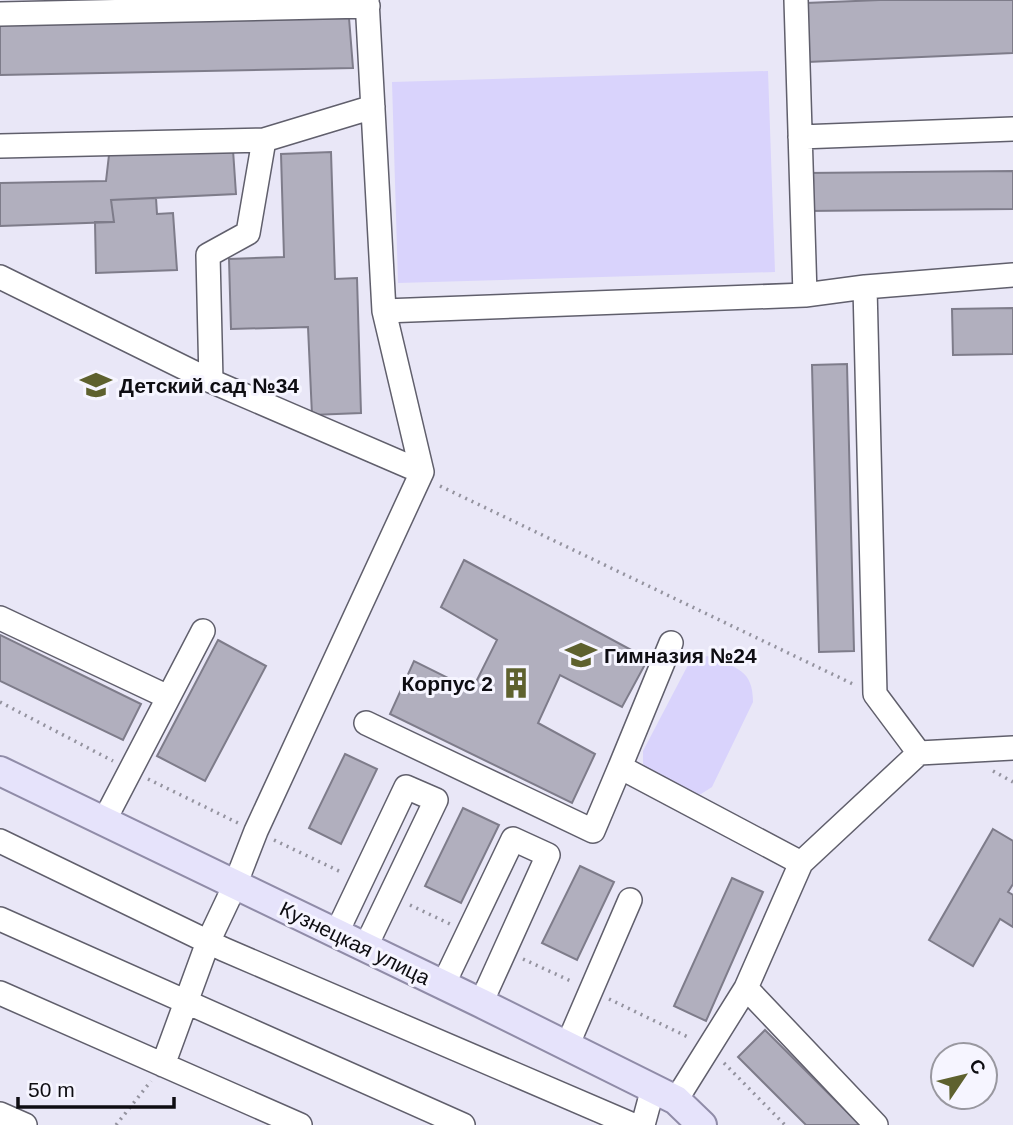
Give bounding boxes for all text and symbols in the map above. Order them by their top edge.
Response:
school or university icon: Детский сад №34 [79,368,113,402]
place label: Детский сад №34 [119,374,299,397]
school or university icon: Гимназия №24 [564,638,598,672]
place label: Гимназия №24 [604,644,757,667]
building icon: Корпус 2 [499,666,533,700]
place label: Корпус 2 [401,672,493,695]
street label: Кузнецкая улица [276,897,434,989]
north arrow [929,1041,999,1111]
text: С [965,1055,990,1078]
scale bar [18,1066,173,1110]
text: 50 m [28,1078,75,1101]

